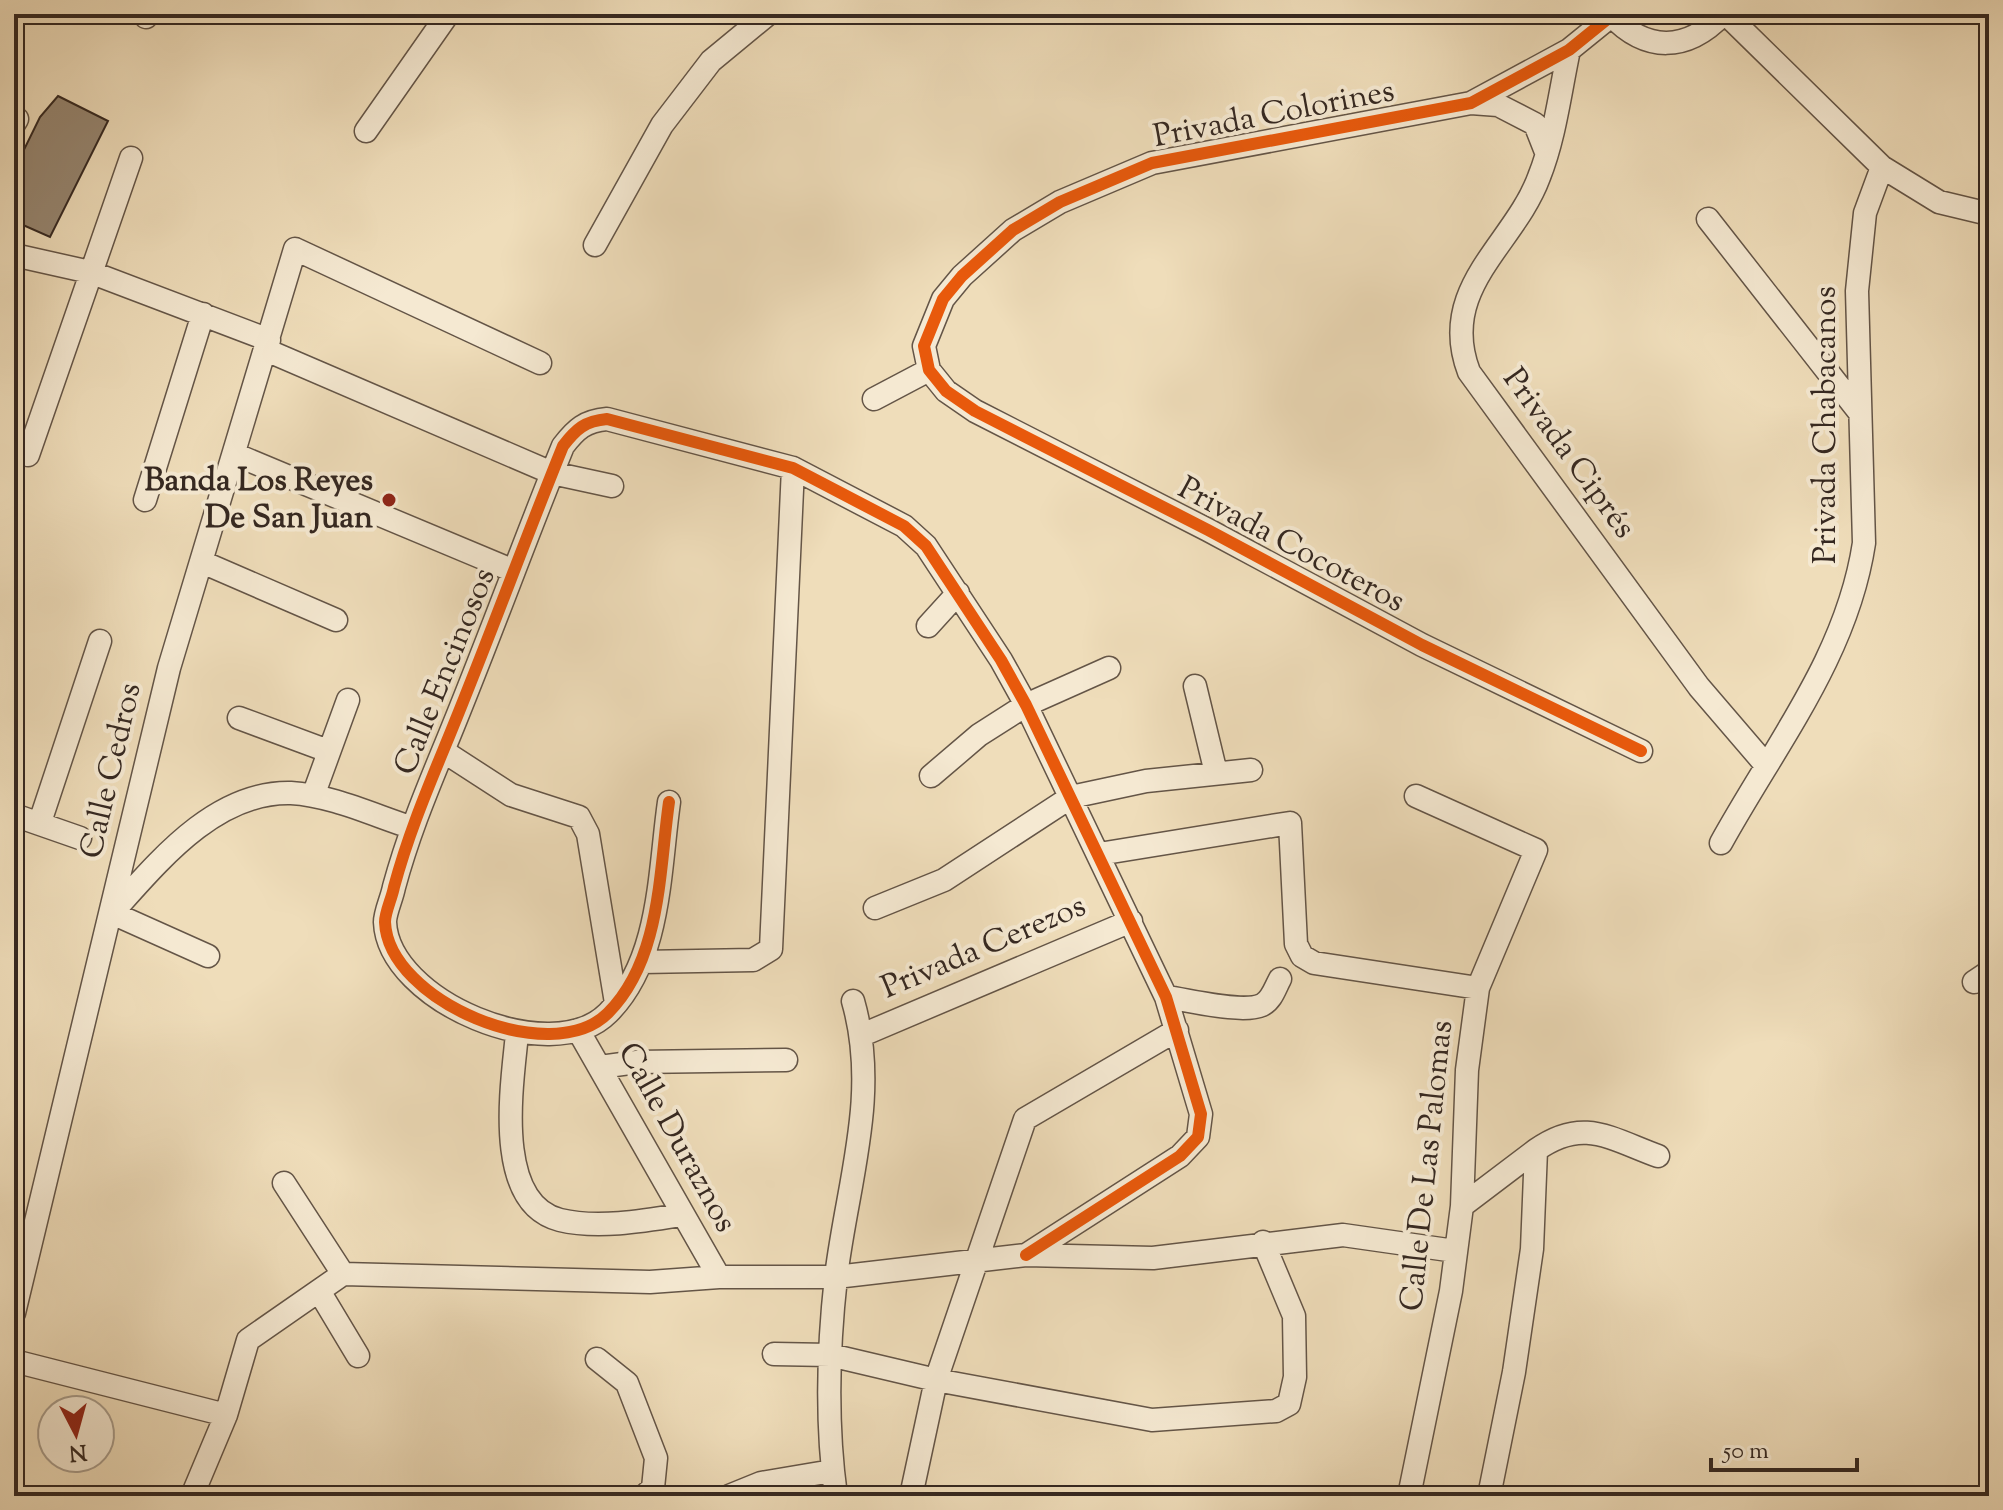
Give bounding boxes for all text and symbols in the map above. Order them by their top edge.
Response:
street label: Privada Colorines [1149,69,1399,161]
street label: Privada Chabacanos [1804,286,1850,564]
street label: Privada Ciprés [1490,359,1646,549]
place label: Banda Los Reyes De San Juan [144,459,373,542]
street label: Privada Cocoteros [1169,467,1413,625]
marker: Banda Los Reyes De San Juan [380,491,398,509]
street label: Calle Encinosos [384,562,508,782]
street label: Calle Cedros [69,679,155,863]
street label: Privada Cerezos [875,884,1093,1012]
street label: Calle De Las Palomas [1390,1018,1466,1314]
street label: Calle Duraznos [605,1035,747,1241]
north arrow [36,1394,116,1474]
scale bar [1711,1422,1857,1472]
text: N [67,1434,88,1468]
text: 50 m [1721,1435,1769,1469]

